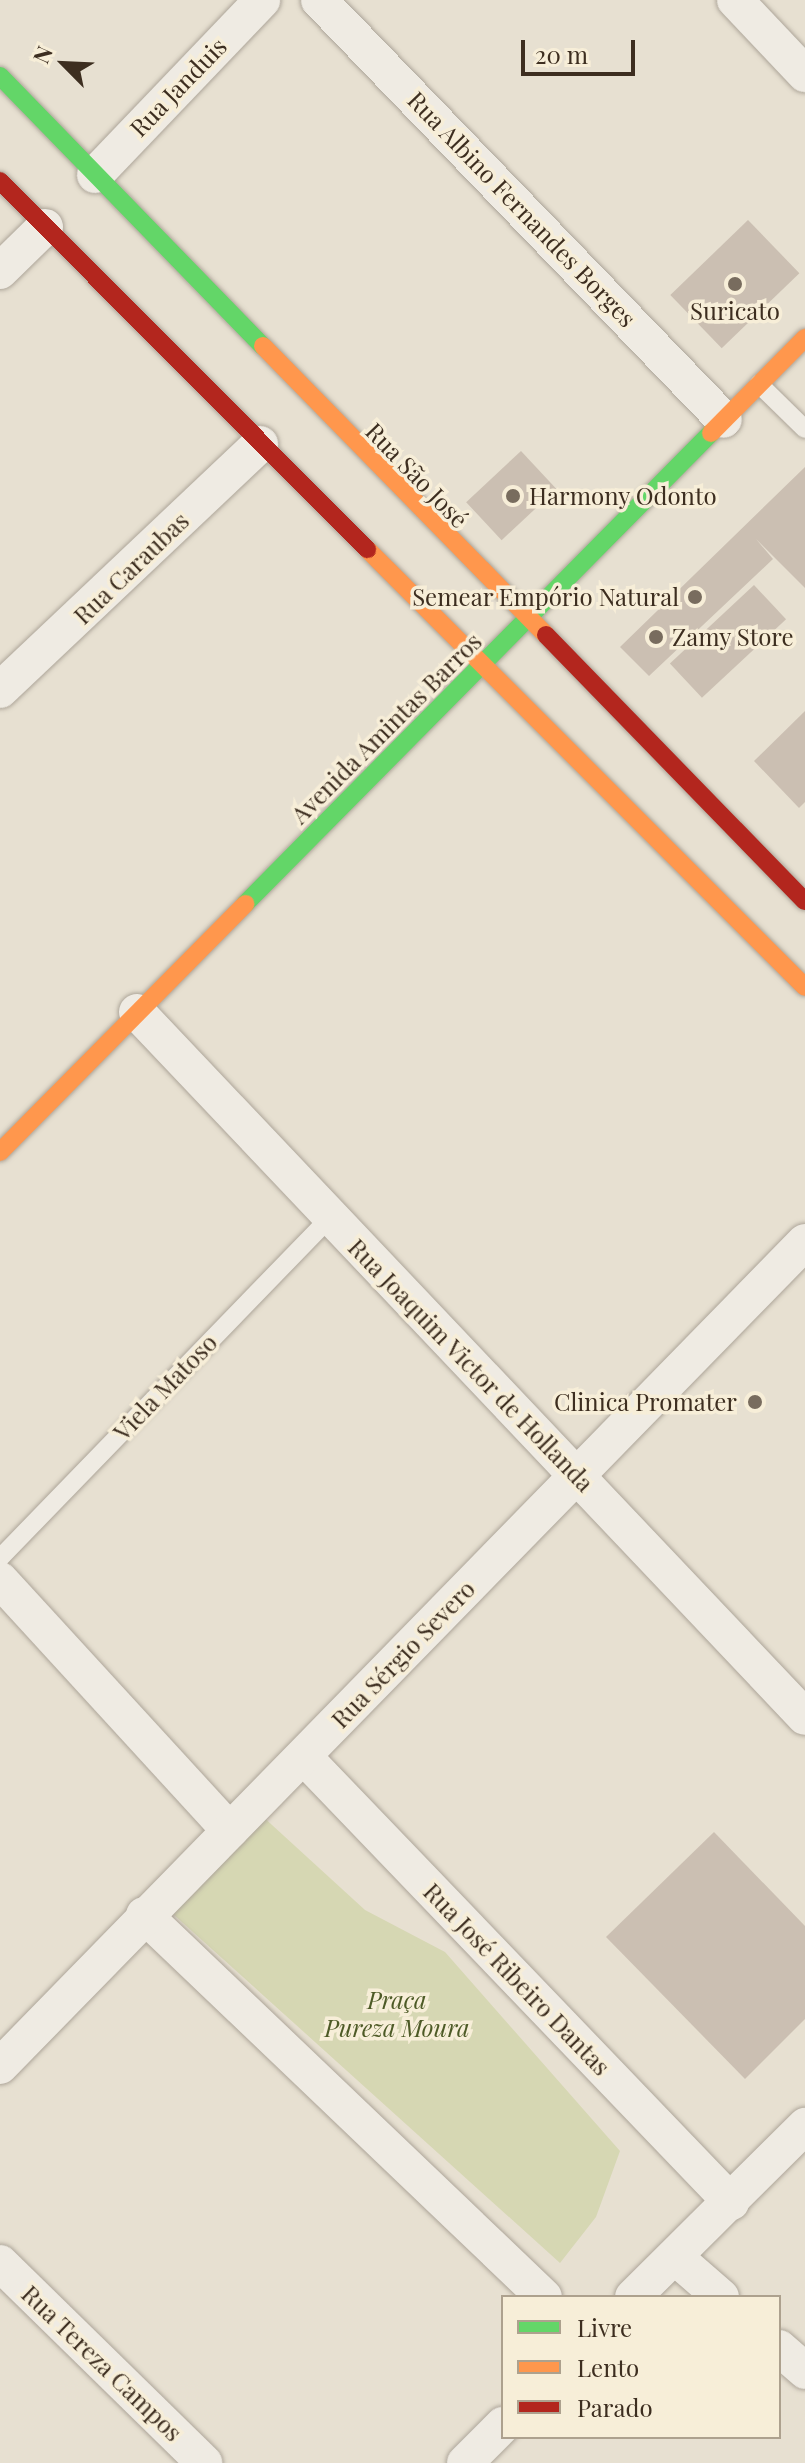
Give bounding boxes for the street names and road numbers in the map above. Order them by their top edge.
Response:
street label: Rua Janduis [124,31,232,143]
street label: Rua Albino Fernandes Borges [402,85,642,333]
street label: Rua São José [360,416,474,534]
street label: Rua Caraubas [68,506,194,630]
street label: Avenida Amintas Barros [284,626,488,830]
street label: Rua Joaquim Victor de Hollanda [342,1232,600,1498]
street label: Viela Matoso [107,1328,223,1446]
street label: Rua Sérgio Severo [325,1574,481,1734]
street label: Rua José Ribeiro Dantas [418,1877,616,2081]
street label: Rua Tereza Campos [15,2279,189,2447]

